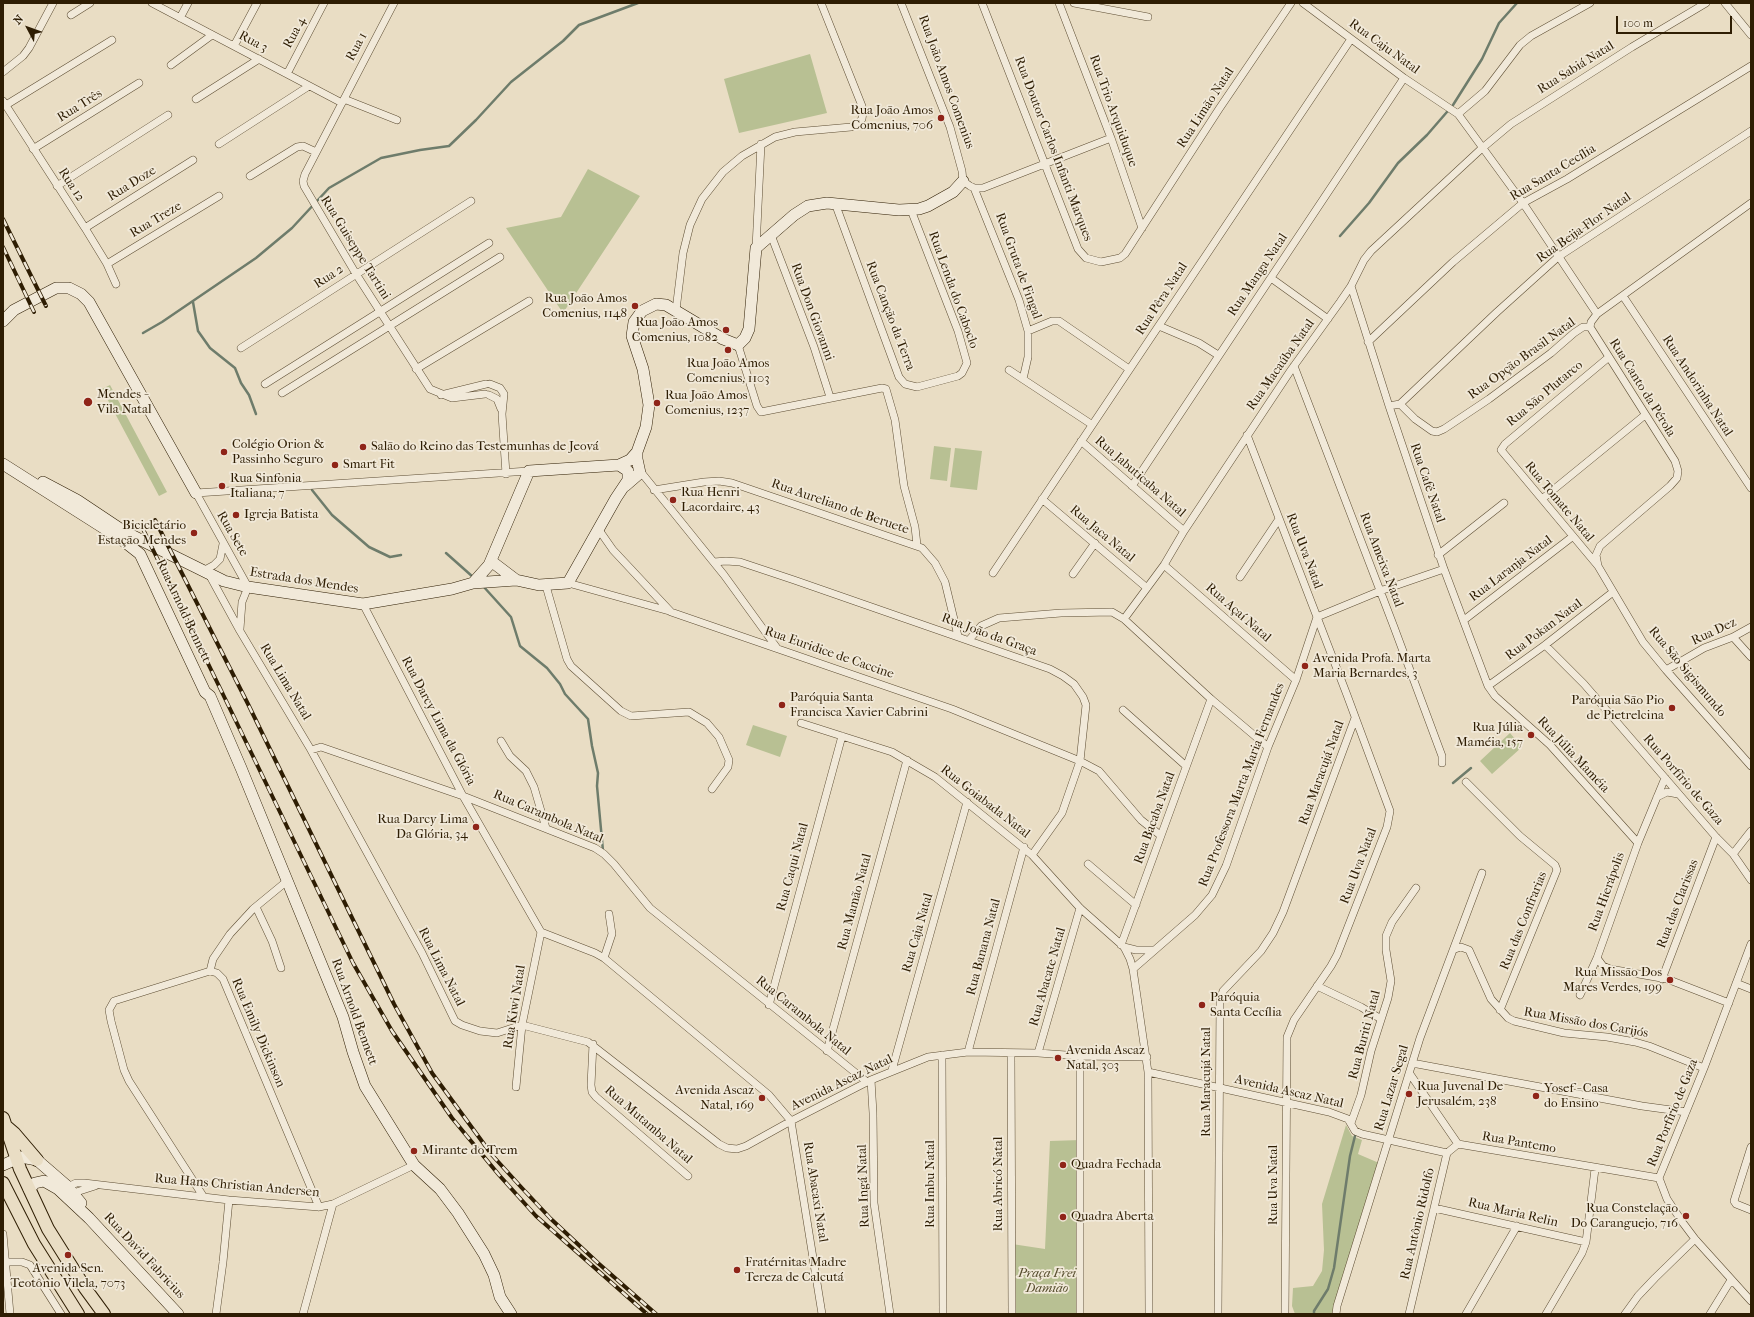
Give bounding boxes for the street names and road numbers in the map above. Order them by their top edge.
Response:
street label: Rua João Amos Comenius [915,13,977,151]
street label: Rua 4 [280,15,310,51]
street label: Rua Caju Natal [1346,16,1422,78]
street label: Rua 3 [236,28,270,56]
street label: Rua 1 [343,30,371,64]
street label: Rua Sabiá Natal [1535,38,1617,98]
street label: Rua Trio Arquiduque [1085,53,1141,169]
street label: Rua Doutor Carlos Infanti Marques [1010,54,1096,244]
street label: Rua Limão Natal [1174,65,1238,151]
street label: Rua Três [55,86,105,126]
street label: Rua Santa Cecília [1507,141,1599,205]
street label: Rua Doze [105,163,159,205]
street label: Rua 12 [54,165,88,205]
street label: Rua Beija-Flor Natal [1534,189,1634,267]
street label: Rua Guiseppe Tartini [317,193,393,303]
street label: Rua Treze [127,199,185,241]
street label: Rua Gruta de Fingal [991,211,1045,321]
street label: Rua Lenda do Caboclo [925,229,981,351]
street label: Rua Manga Natal [1225,231,1291,319]
street label: Rua Canção da Terra [862,259,918,373]
street label: Rua Pêra Natal [1133,260,1191,338]
street label: Rua Don Giovanni [787,261,837,363]
street label: Rua 2 [311,262,347,292]
street label: Rua Opção Brasil Natal [1465,315,1579,403]
street label: Rua Macaúba Natal [1244,316,1318,414]
street label: Rua Andorinha Natal [1658,332,1736,440]
street label: Rua Canto da Pérola [1605,336,1679,440]
street label: Rua São Plutarco [1504,358,1586,430]
street label: Rua Jabuticaba Natal [1091,433,1189,521]
street label: Rua Café Natal [1406,441,1448,525]
street label: Rua Tomate Natal [1521,459,1597,545]
street label: Rua Aureliano de Beruete [769,476,911,538]
street label: Rua Jaca Natal [1066,502,1138,566]
street label: Rua Sete [213,509,251,559]
street label: Rua Ameixa Natal [1356,510,1406,610]
street label: Rua Uva Natal [1282,511,1326,591]
street label: Rua Laranja Natal [1466,533,1556,605]
street label: Rua Arnold Bennett [152,557,214,665]
street label: Estrada dos Mendes [248,565,360,597]
street label: Rua Açaí Natal [1202,580,1274,646]
street label: Rua Pokan Natal [1502,596,1586,664]
street label: Rua João da Graça [939,611,1039,659]
street label: Rua Dez [1689,615,1739,649]
street label: Rua Euridice de Caccine [762,623,896,683]
street label: Rua São Sigismundo [1645,624,1729,720]
street label: Rua Lima Natal [256,641,314,723]
street label: Rua Darcy Lima da Glória [397,654,479,788]
street label: Rua Professora Marta Maria Fernandes [1196,681,1288,889]
street label: Rua Júlia Maméia [1534,714,1612,796]
street label: Rua Maracujá Natal [1296,719,1348,827]
street label: Rua Porfírio de Gaza [1639,731,1727,829]
street label: Rua Goiabada Natal [937,762,1033,842]
street label: Rua Bacaba Natal [1131,770,1179,866]
street label: Rua Carambola Natal [491,787,605,847]
street label: Rua Caqui Natal [774,821,812,913]
street label: Rua Uva Natal [1337,826,1381,906]
street label: Rua Hierápolis [1585,850,1629,934]
street label: Rua Mamão Natal [835,852,875,952]
street label: Rua das Clarissas [1654,857,1702,951]
street label: Rua das Confrarias [1497,869,1551,973]
street label: Rua Caja Natal [899,891,937,975]
street label: Rua Banana Natal [964,897,1004,997]
street label: Rua Lima Natal [414,925,468,1009]
street label: Rua Abacate Natal [1026,926,1070,1028]
street label: Rua Arnold Bennett [327,957,381,1067]
street label: Rua Kiwi Natal [501,964,529,1050]
street label: Rua Carambola Natal [752,973,854,1059]
street label: Rua Emily Dickinson [228,976,288,1090]
street label: Rua Buriti Natal [1346,989,1384,1081]
street label: Rua Missão dos Carijós [1523,1004,1649,1042]
street label: Rua Maracujá Natal [1199,1027,1215,1137]
street label: Rua Lazar Segal [1372,1043,1412,1133]
street label: Avenida Ascaz Natal [789,1052,895,1114]
street label: Rua Porfírio de Gaza [1644,1057,1702,1169]
street label: Avenida Ascaz Natal [1233,1072,1345,1112]
street label: Rua Mutamba Natal [601,1083,695,1167]
street label: Rua Pantemo [1481,1129,1557,1157]
street label: Rua Abricó Natal [991,1137,1007,1231]
street label: Rua Imbu Natal [923,1140,939,1228]
street label: Rua Abacaxi Natal [799,1141,831,1243]
street label: Rua Ingá Natal [855,1144,873,1228]
street label: Rua Uva Natal [1266,1145,1282,1225]
street label: Rua Antônio Ridolfo [1398,1167,1438,1281]
street label: Rua Hans Christian Andersen [154,1171,320,1201]
street label: Rua Maria Relin [1466,1195,1560,1231]
street label: Rua David Fabricius [100,1210,188,1302]

